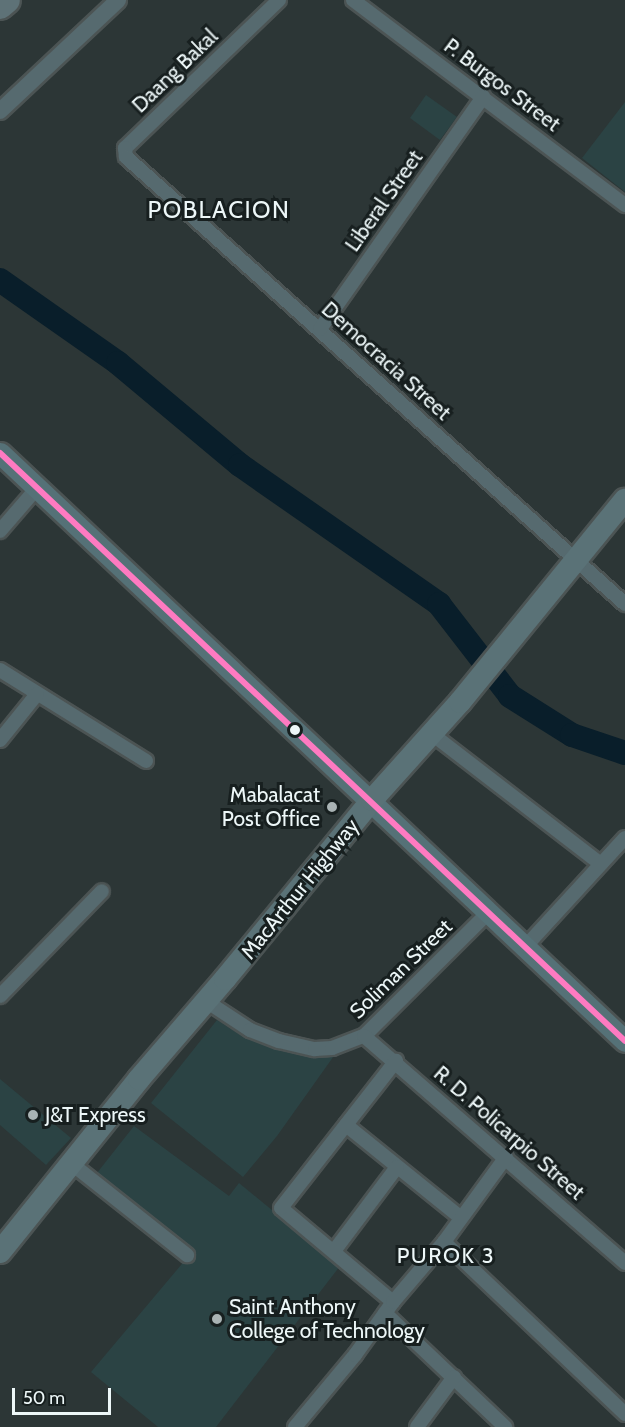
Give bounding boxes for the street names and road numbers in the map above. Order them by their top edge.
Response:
street label: Daang Bakal [127,24,223,118]
street label: P. Burgos Street [439,33,565,137]
street label: Liberal Street [340,146,428,256]
street label: Democracia Street [316,297,456,425]
street label: MacArthur Highway [236,814,364,964]
street label: Soliman Street [345,914,457,1024]
street label: R. D. Policarpio Street [429,1061,589,1205]

